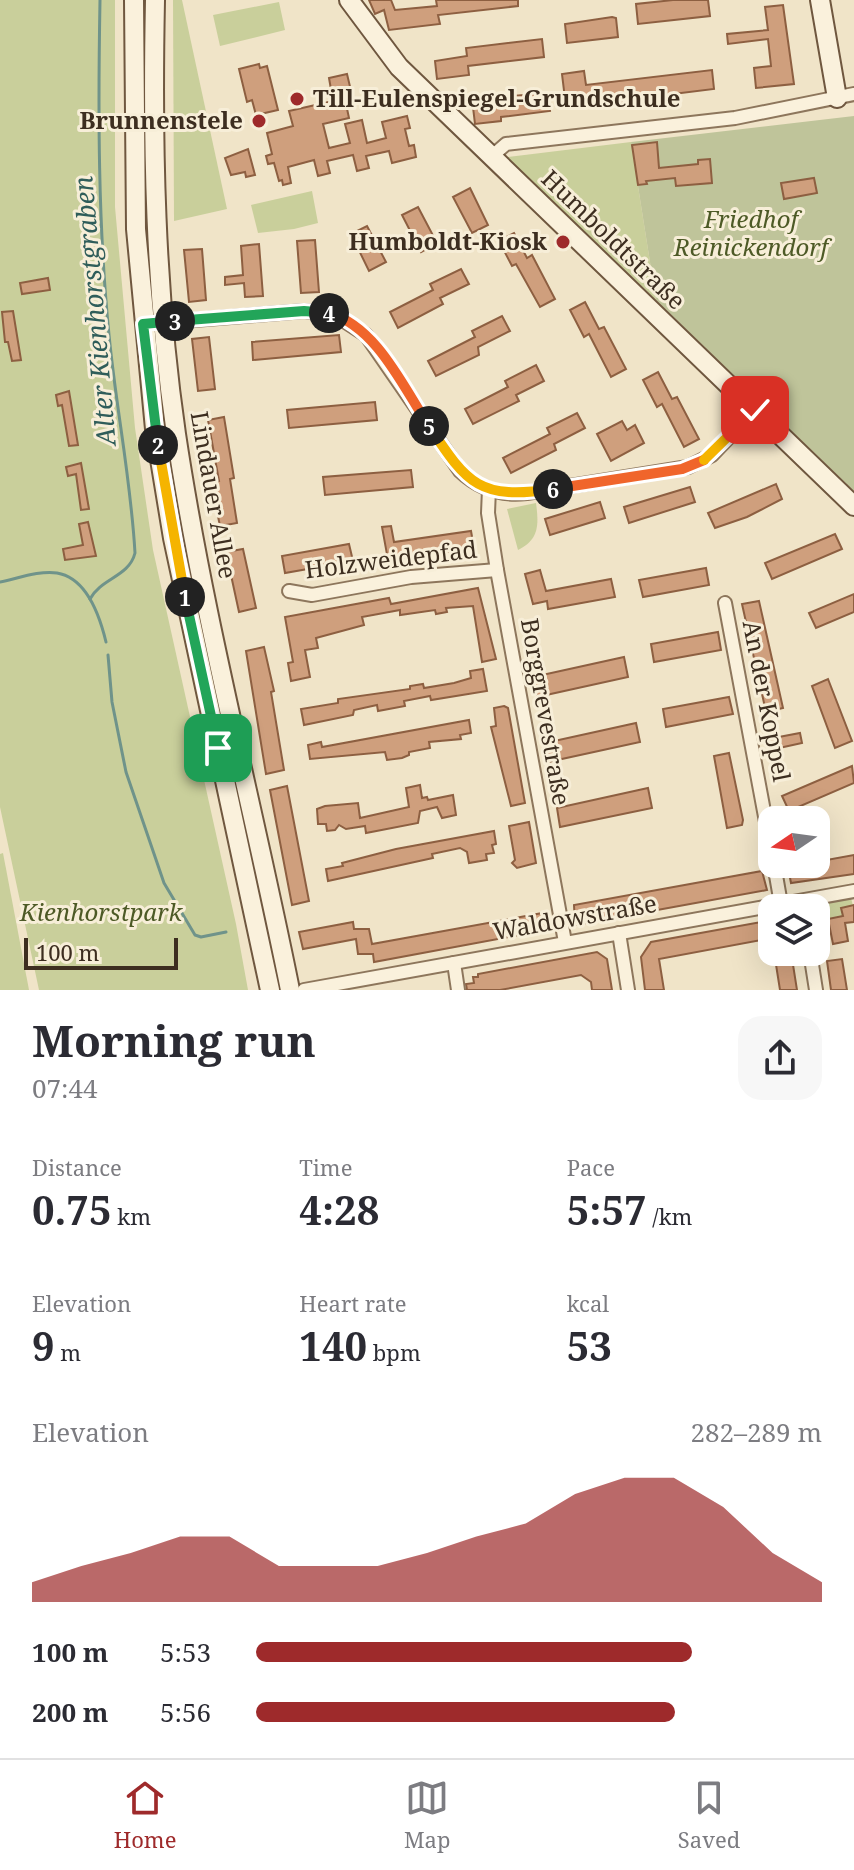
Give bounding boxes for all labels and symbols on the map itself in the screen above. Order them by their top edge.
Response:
place label: Till-Eulenspiegel-Grundschule [313,81,681,114]
marker: Till-Eulenspiegel-Grundschule [288,90,306,108]
place label: Brunnenstele [79,103,243,136]
marker: Brunnenstele [250,112,268,130]
street label: Humboldtstraße [535,162,693,316]
water label: Alter Kienhorstgraben [64,174,124,449]
park label: Friedhof Reinickendorf [673,202,833,263]
place label: Humboldt-Kiosk [349,224,548,257]
marker: Humboldt-Kiosk [554,233,572,251]
pin: 4 [309,293,349,333]
pin: 3 [155,301,195,341]
pin [721,376,789,444]
pin: 5 [409,406,449,446]
street label: Lindauer Allee [184,408,245,581]
pin: 2 [138,425,178,465]
pin: 6 [533,469,573,509]
street label: Holzweidepfad [303,532,479,585]
pin: 1 [165,577,205,617]
street label: Borggrevestraße [514,616,579,808]
street label: An der Koppel [736,617,799,785]
pin [184,714,252,782]
north arrow [758,806,830,878]
street label: Waldowstraße [490,886,659,947]
park label: Kienhorstpark [19,895,183,928]
scale bar [24,934,178,970]

